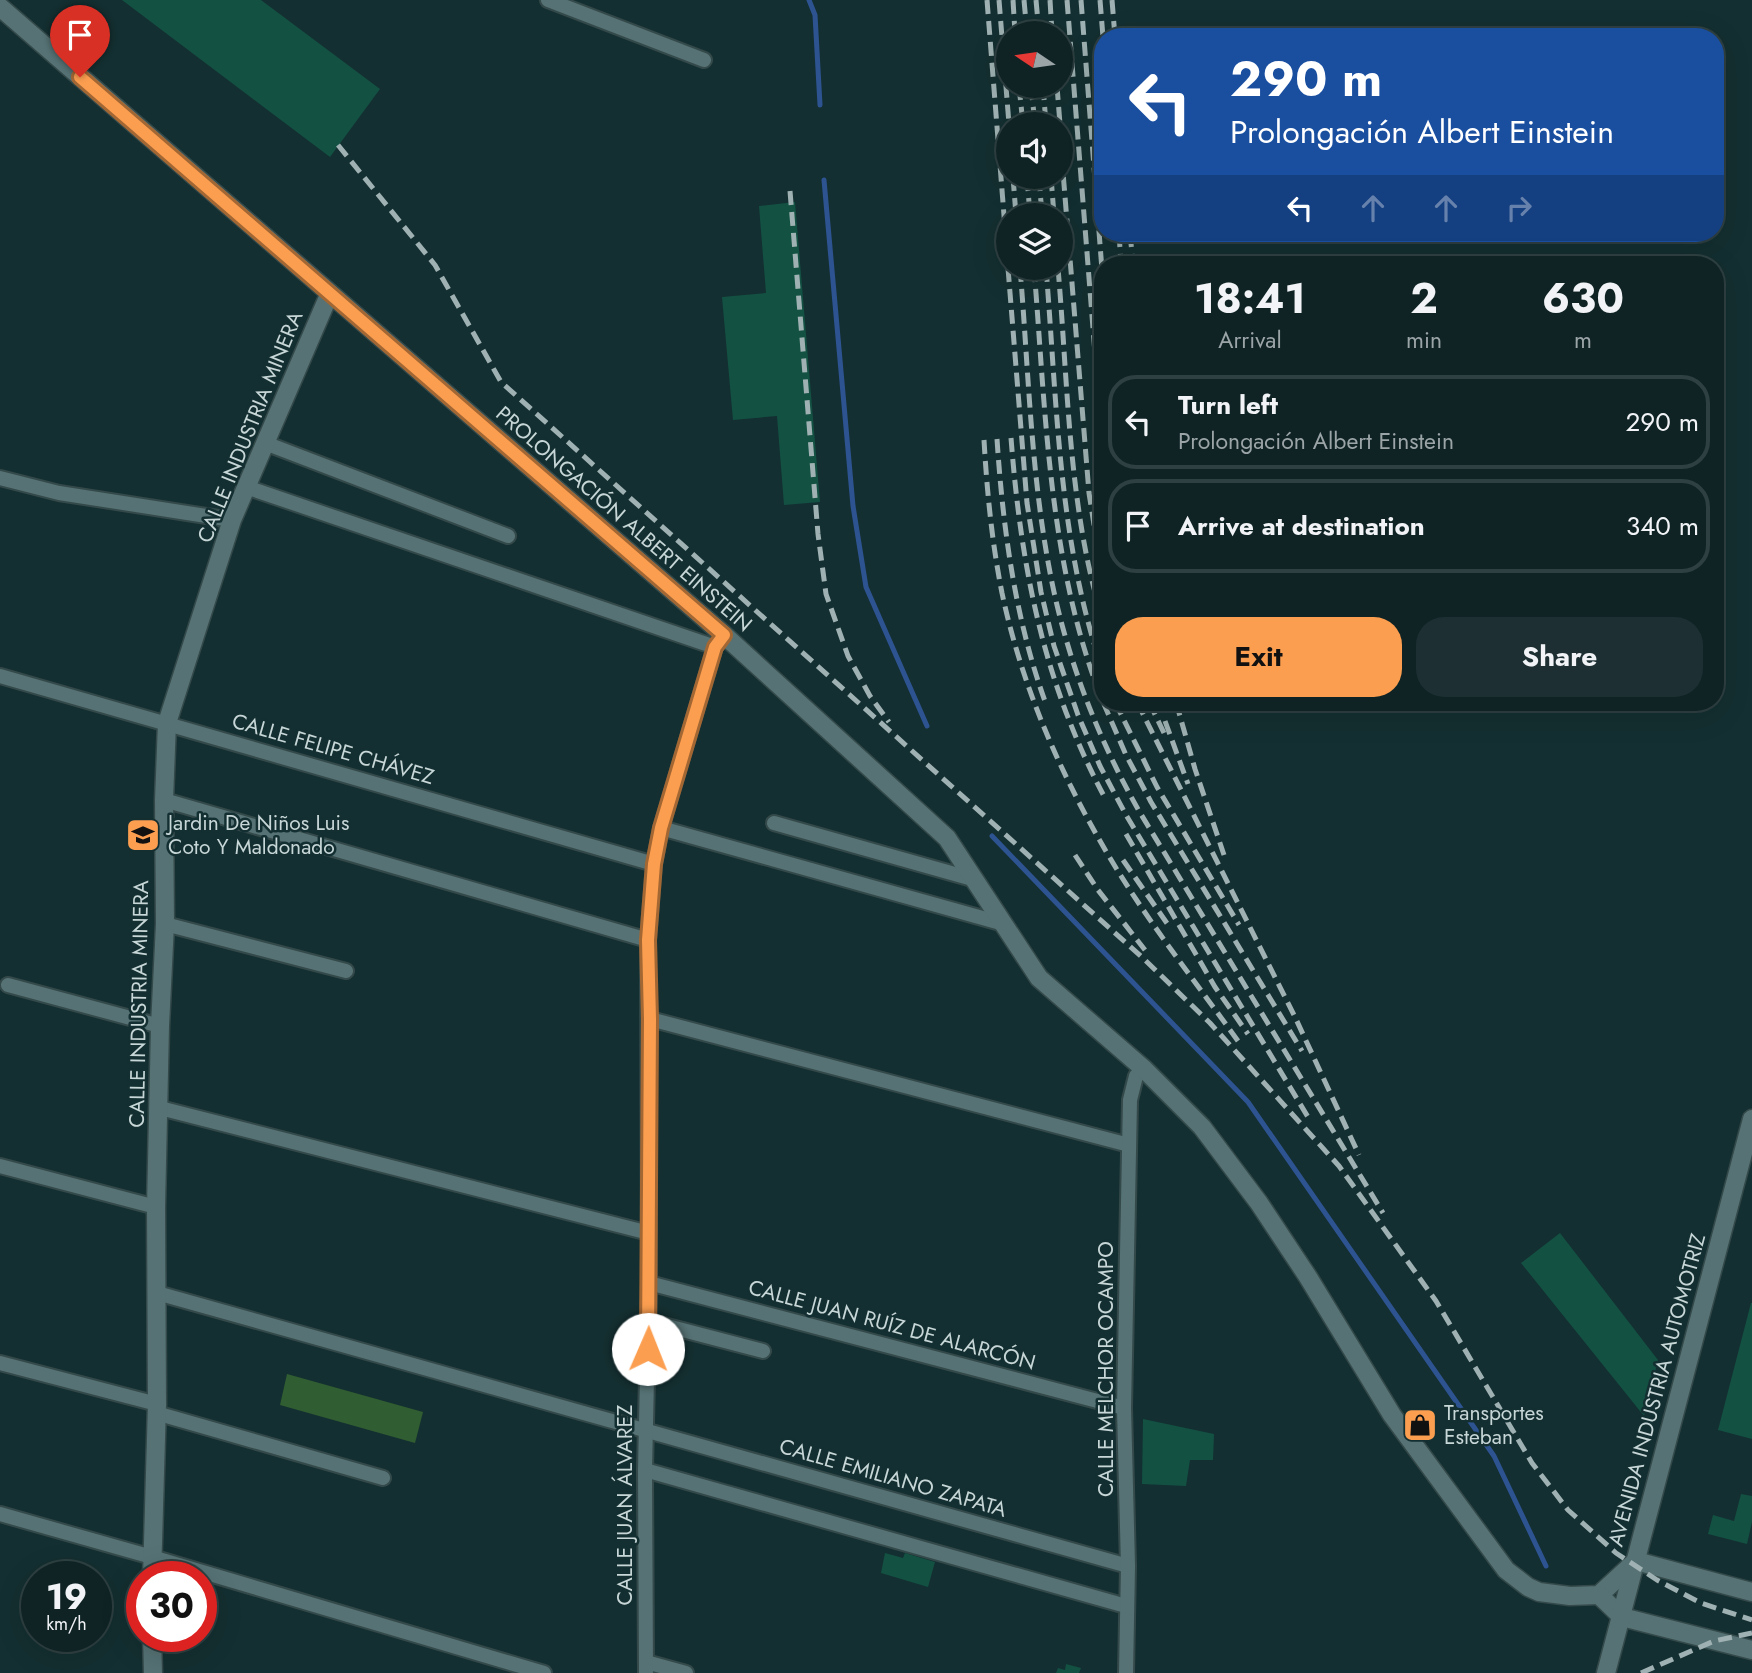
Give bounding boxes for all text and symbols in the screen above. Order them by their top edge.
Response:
pin [50,5,110,77]
icon: arrive [61,16,99,54]
north arrow [996,21,1073,98]
map controls [996,21,1073,280]
text: 290 m [1230,44,1382,114]
icon: left [1115,56,1206,147]
text: Prolongación Albert Einstein [1230,109,1614,155]
button: sound [996,112,1073,189]
icon: left [1281,189,1319,227]
icon: ahead [1354,189,1392,227]
icon: ahead [1427,189,1465,227]
icon: right [1500,189,1538,227]
button: layers [996,203,1073,280]
text: 18:41 [1194,268,1306,329]
text: 2 [1410,268,1438,329]
text: 630 [1542,268,1624,329]
street label: CALLE INDUSTRIA MINERA [190,307,310,547]
text: Arrival [1218,323,1282,357]
text: min [1406,323,1442,357]
text: m [1574,323,1592,357]
text: Turn left [1178,386,1278,424]
street label: PROLONGACIÓN ALBERT EINSTEIN [489,399,759,639]
icon: left [1119,403,1157,441]
text: 290 m [1626,403,1699,441]
text: Prolongación Albert Einstein [1178,424,1454,458]
icon: arrive [1119,507,1157,545]
text: Arrive at destination [1178,507,1425,545]
text: 340 m [1626,507,1699,545]
button: Exit [1115,617,1402,697]
button: Share [1416,617,1703,697]
street label: CALLE FELIPE CHÁVEZ [229,706,438,792]
place label: Jardin De Niños Luis Coto Y Maldonado [165,808,349,862]
school or university icon: Jardin De Niños Luis Coto Y Maldonado [124,816,162,854]
street label: CALLE INDUSTRIA MINERA [122,880,156,1128]
street label: AVENIDA INDUSTRIA AUTOMOTRIZ [1601,1230,1713,1550]
street label: CALLE MELCHOR OCAMPO [1091,1241,1121,1497]
street label: CALLE JUAN RUÍZ DE ALARCÓN [745,1272,1039,1378]
position arrow [611,1312,685,1386]
place label: Transportes Esteban [1444,1398,1544,1452]
street label: CALLE JUAN ÁLVAREZ [610,1404,640,1605]
shop icon: Transportes Esteban [1401,1406,1439,1444]
street label: CALLE EMILIANO ZAPATA [776,1431,1010,1525]
speed limit sign: 30 [126,1561,217,1652]
text: 19 [46,1572,87,1622]
text: km/h [46,1611,87,1637]

